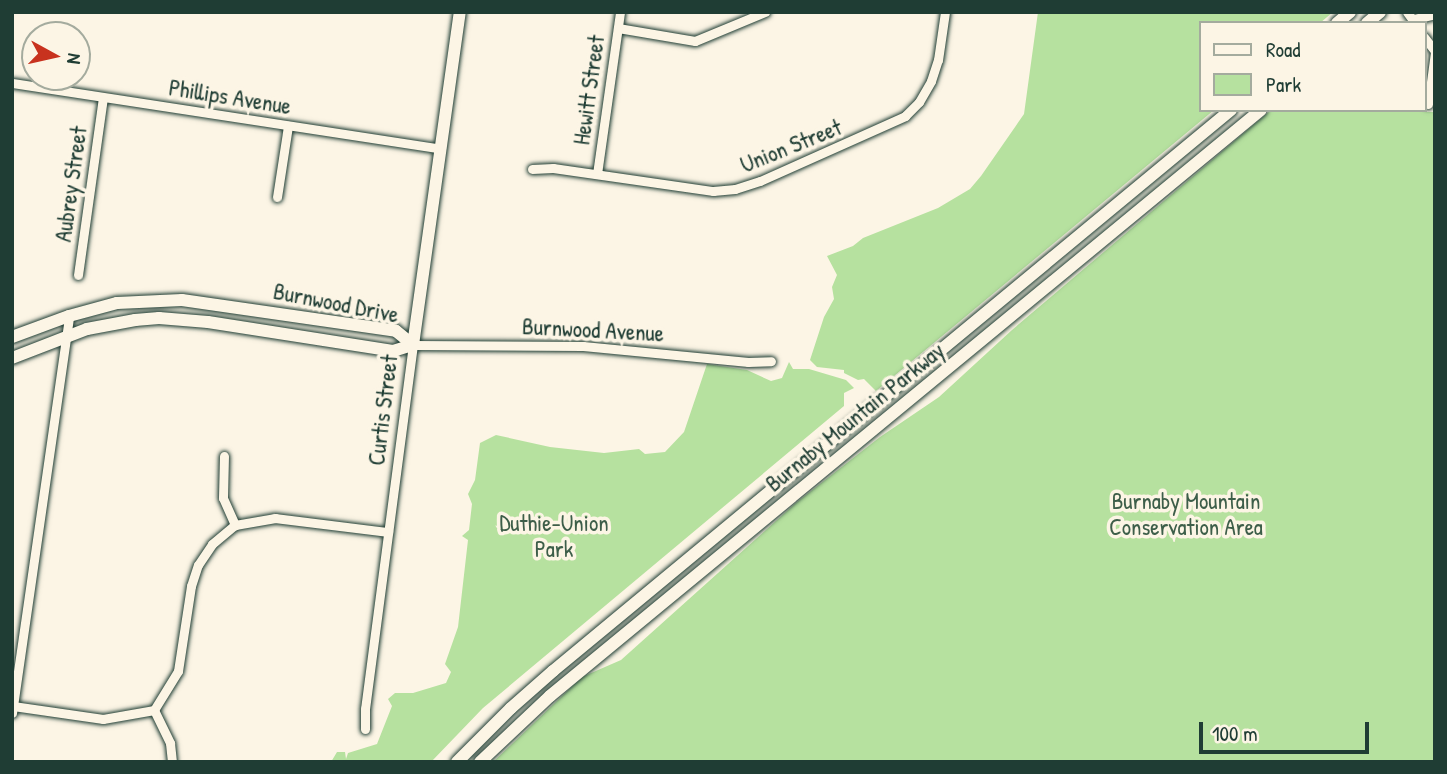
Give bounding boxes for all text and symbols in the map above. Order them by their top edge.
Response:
north arrow [21,21,91,91]
legend [1198,21,1426,112]
street label: Hewitt Street [568,33,610,147]
text: Road [1266,35,1300,64]
text: N [61,52,88,65]
text: Park [1266,70,1301,99]
street label: Phillips Avenue [167,74,293,120]
street label: Union Street [736,113,846,179]
street label: Aubrey Street [49,124,93,244]
street label: Burnwood Drive [271,277,401,329]
street label: Burnwood Avenue [521,313,665,347]
street label: Burnaby Mountain Parkway [760,336,950,498]
street label: Curtis Street [363,353,403,467]
park label: Burnaby Mountain Conservation Area [1109,487,1263,541]
park label: Duthie-Union Park [499,509,609,563]
scale bar [1202,708,1372,752]
text: 100 m [1212,719,1258,748]

